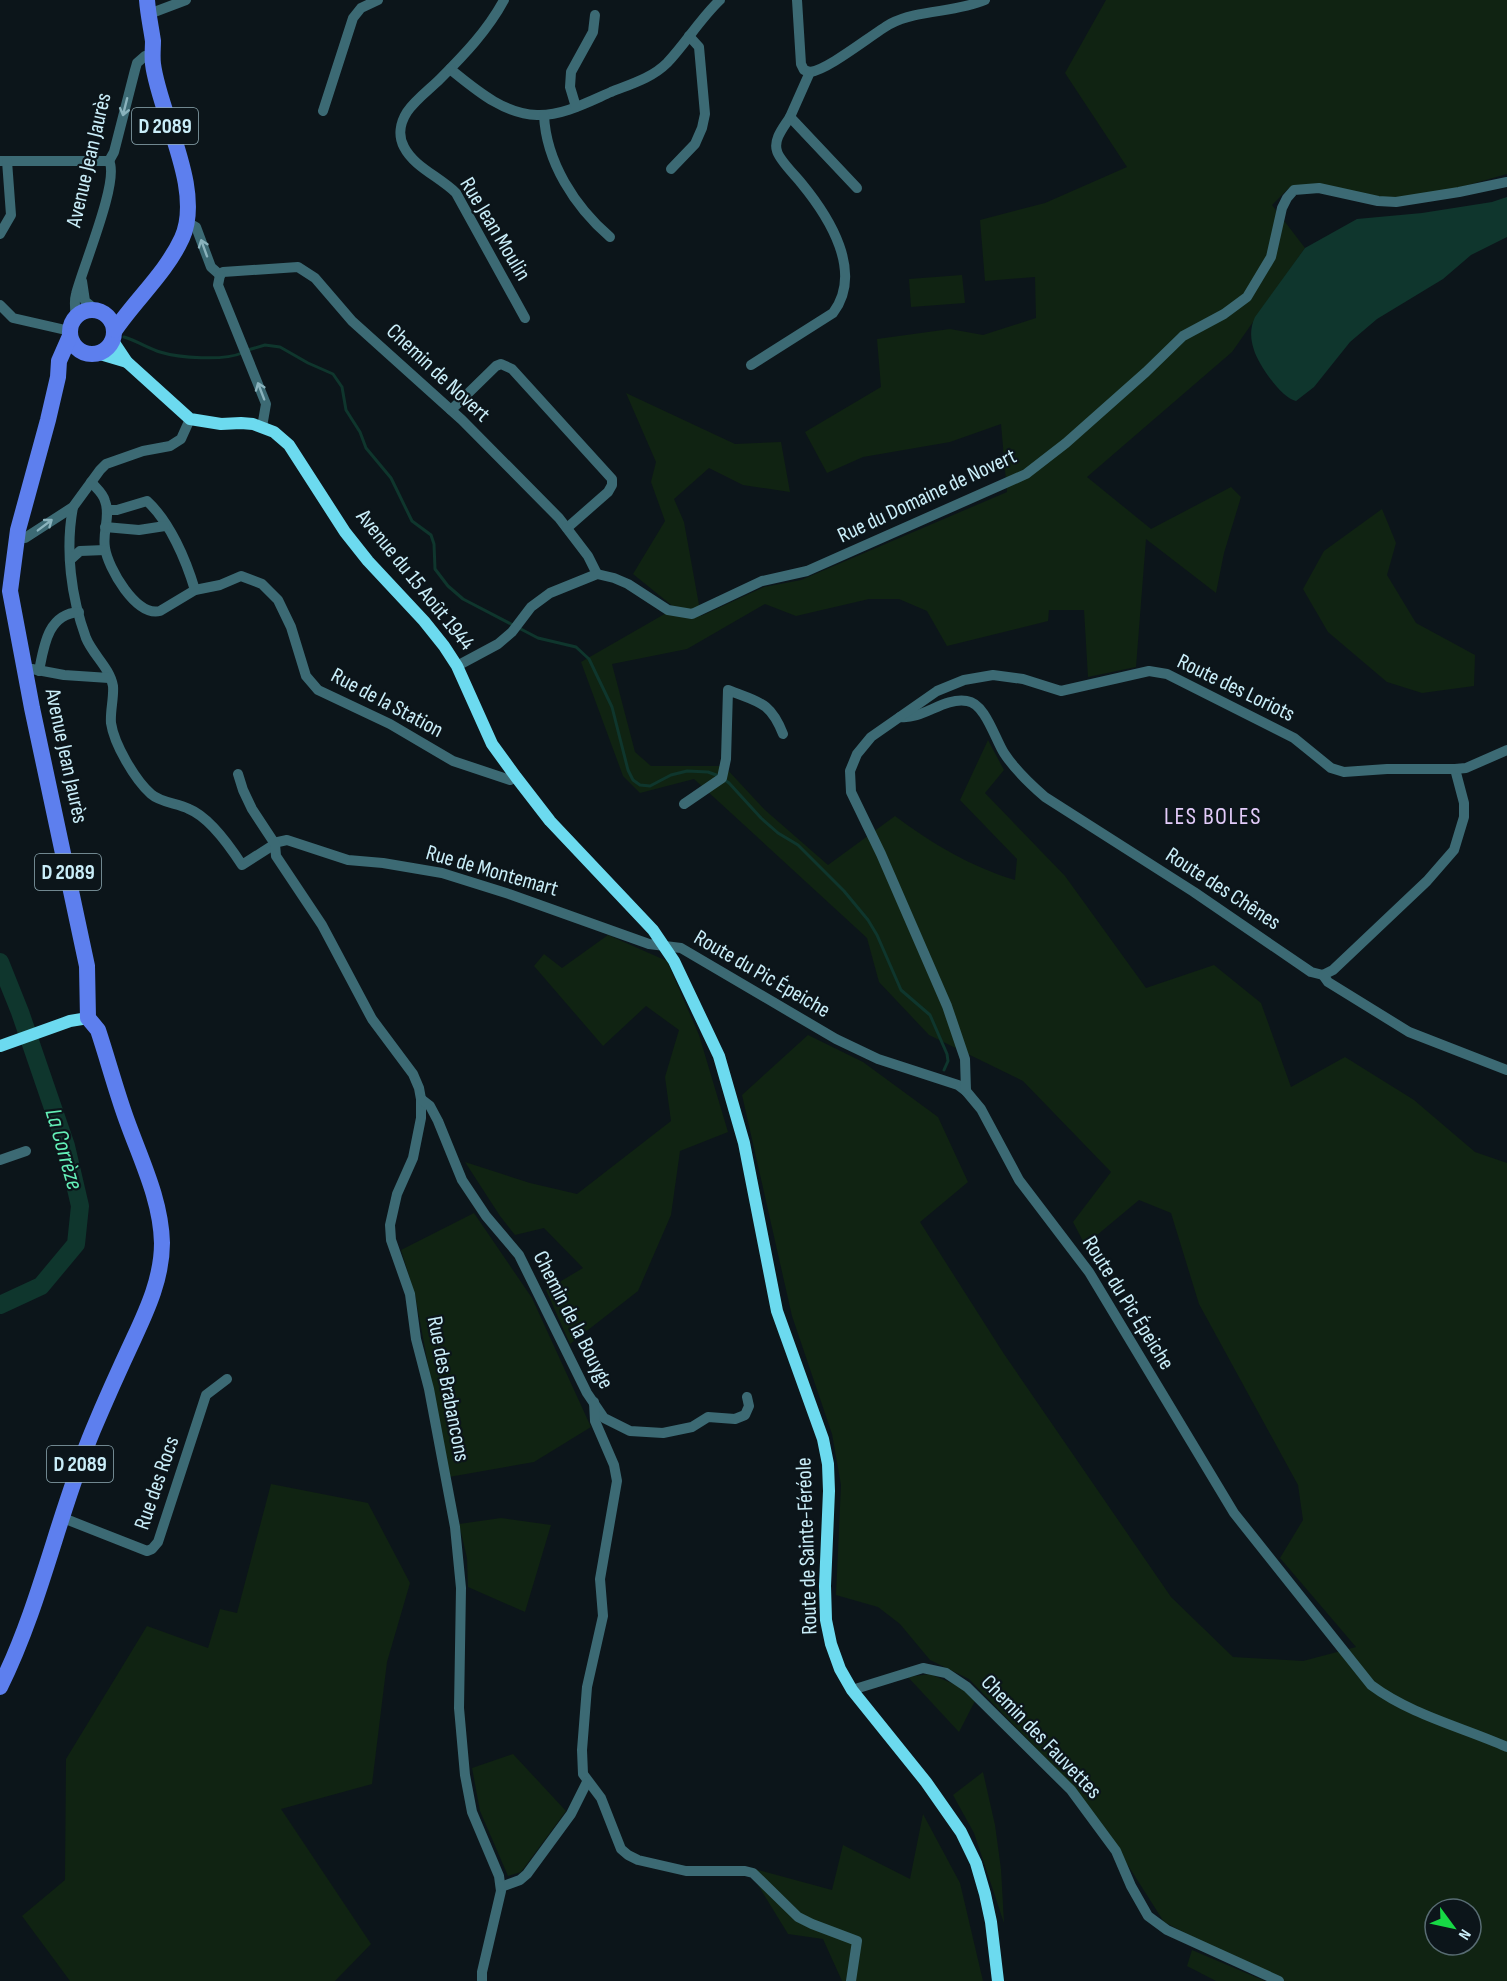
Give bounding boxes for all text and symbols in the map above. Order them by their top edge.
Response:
street label: Avenue Jean Jaurès [60,90,118,231]
one-way arrow [118,97,130,116]
road number: D 2089 [132,108,198,144]
street label: Rue Jean Moulin [454,172,536,286]
one-way arrow [198,239,209,257]
street label: Chemin de Novert [380,318,496,428]
one-way arrow [255,383,266,401]
street label: Rue du Domaine de Novert [833,443,1021,549]
street label: Avenue du 15 Août 1944 [349,503,480,656]
one-way arrow [37,518,53,531]
street label: Route des Loriots [1173,648,1299,728]
street label: Rue de la Station [326,662,448,744]
street label: Avenue Jean Jaurès [38,685,93,826]
district label: LES BOLES [1164,802,1262,831]
street label: Rue de Montemart [423,839,561,903]
street label: Route des Chênes [1160,842,1286,936]
road number: D 2089 [35,854,101,890]
street label: Route du Pic Épeiche [689,924,835,1024]
water label: La Corrèze [39,1105,89,1193]
street label: Route du Pic Épeiche [1076,1231,1180,1375]
street label: Chemin de la Bouyge [527,1246,619,1394]
street label: Rue des Brabancons [421,1314,475,1464]
street label: Rue des Rocs [128,1433,186,1533]
road number: D 2089 [47,1446,113,1482]
street label: Route de Sainte-Féréole [790,1457,824,1635]
street label: Chemin des Fauvettes [975,1669,1107,1805]
north arrow [1423,1897,1483,1957]
text: N [1454,1926,1475,1943]

